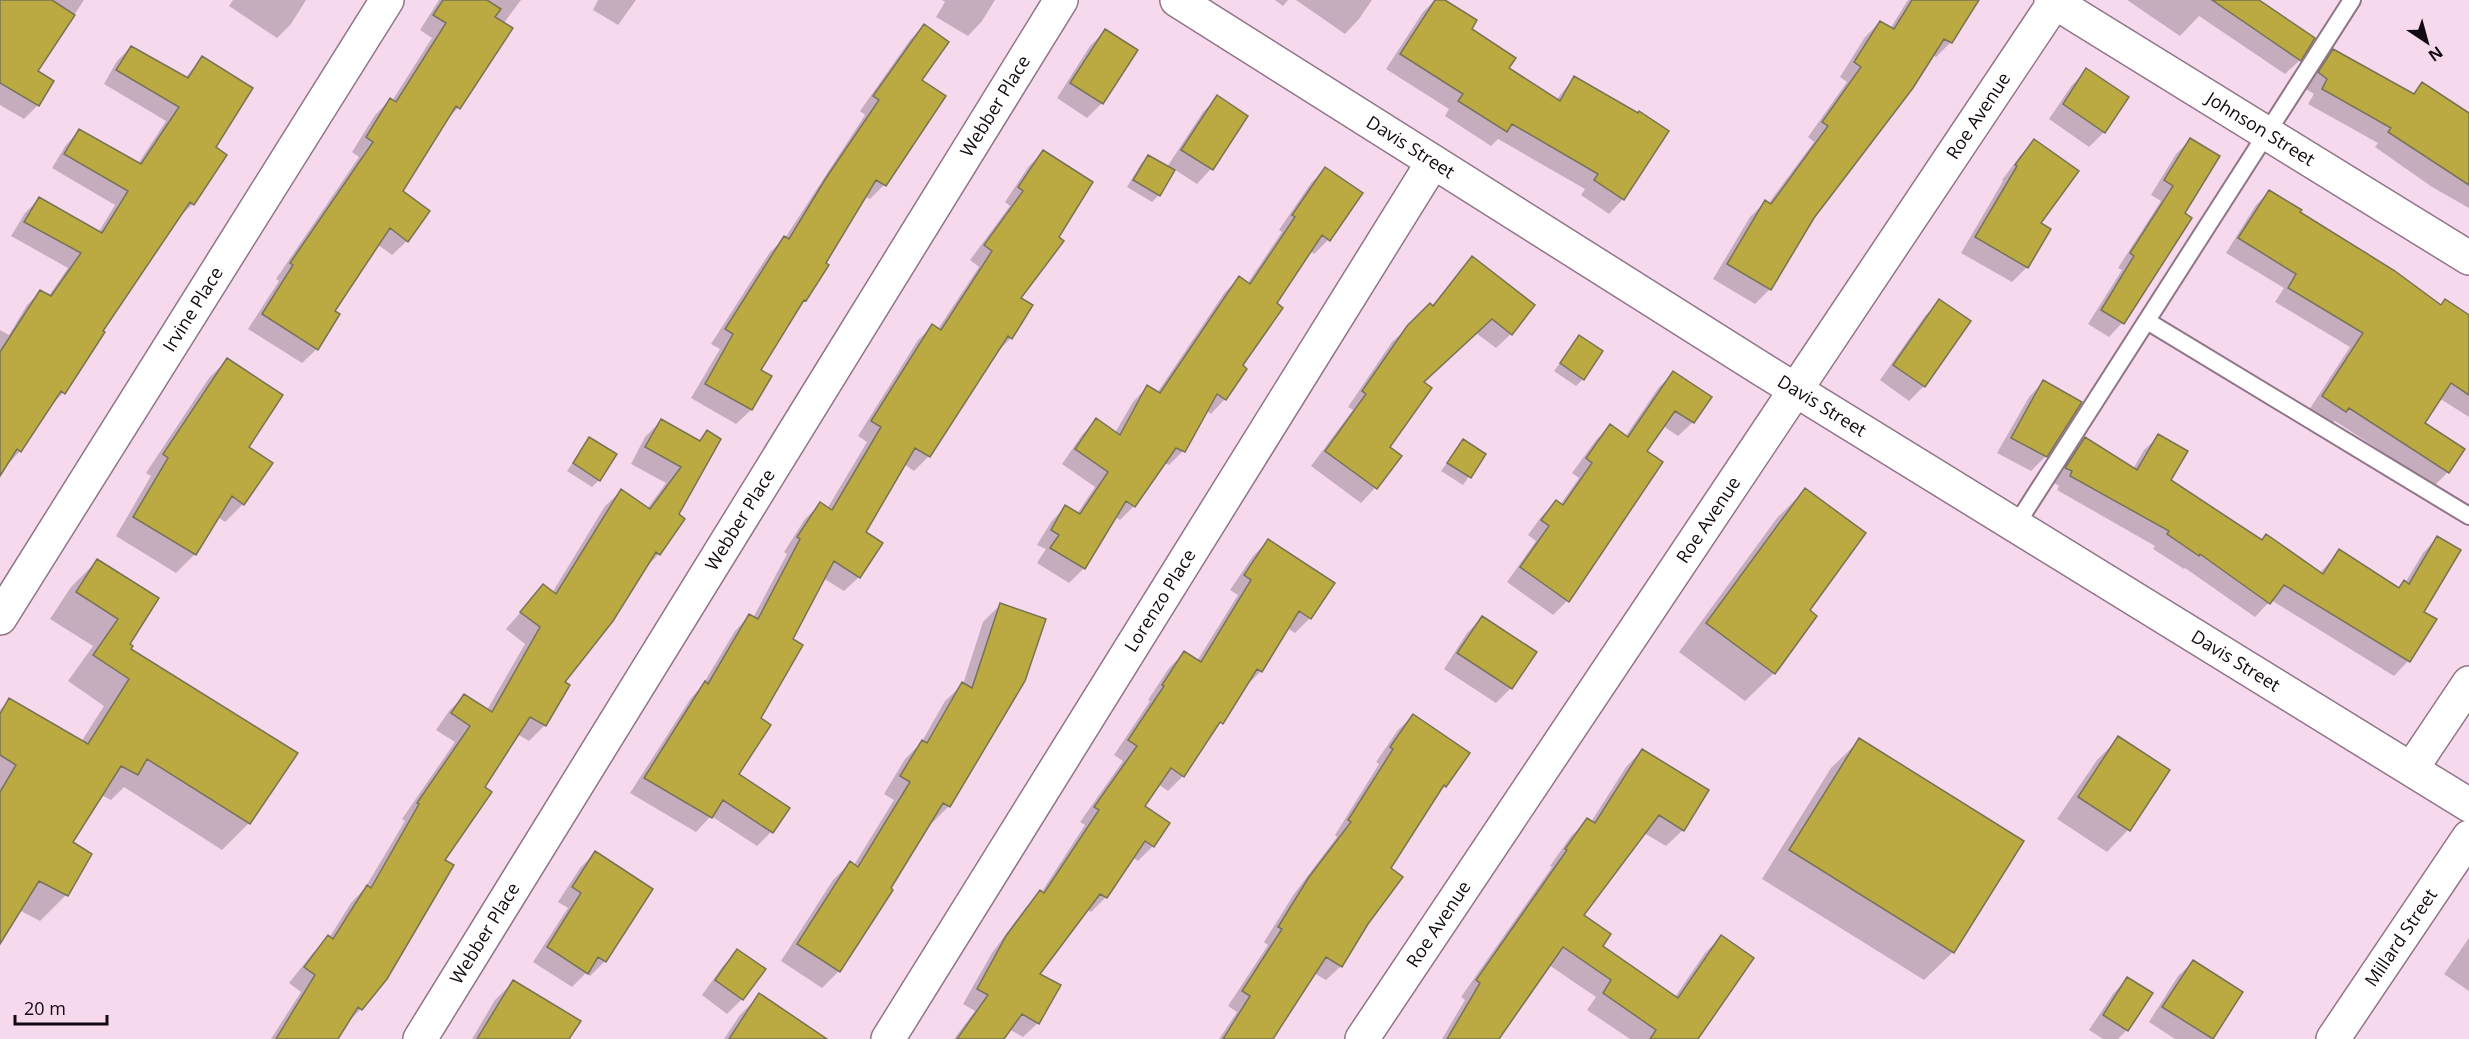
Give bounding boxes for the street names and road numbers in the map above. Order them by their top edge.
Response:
street label: Webber Place [954,50,1035,161]
street label: Roe Avenue [1940,67,2015,163]
street label: Johnson Street [2200,85,2320,171]
street label: Davis Street [1362,110,1460,183]
street label: Irvine Place [157,262,228,356]
street label: Davis Street [1773,369,1871,442]
street label: Webber Place [699,464,780,575]
street label: Roe Avenue [1670,472,1745,568]
street label: Lorenzo Place [1118,544,1201,656]
street label: Davis Street [2187,624,2285,697]
street label: Roe Avenue [1400,876,1475,972]
street label: Webber Place [444,878,525,988]
street label: Millard Street [2359,884,2442,991]

